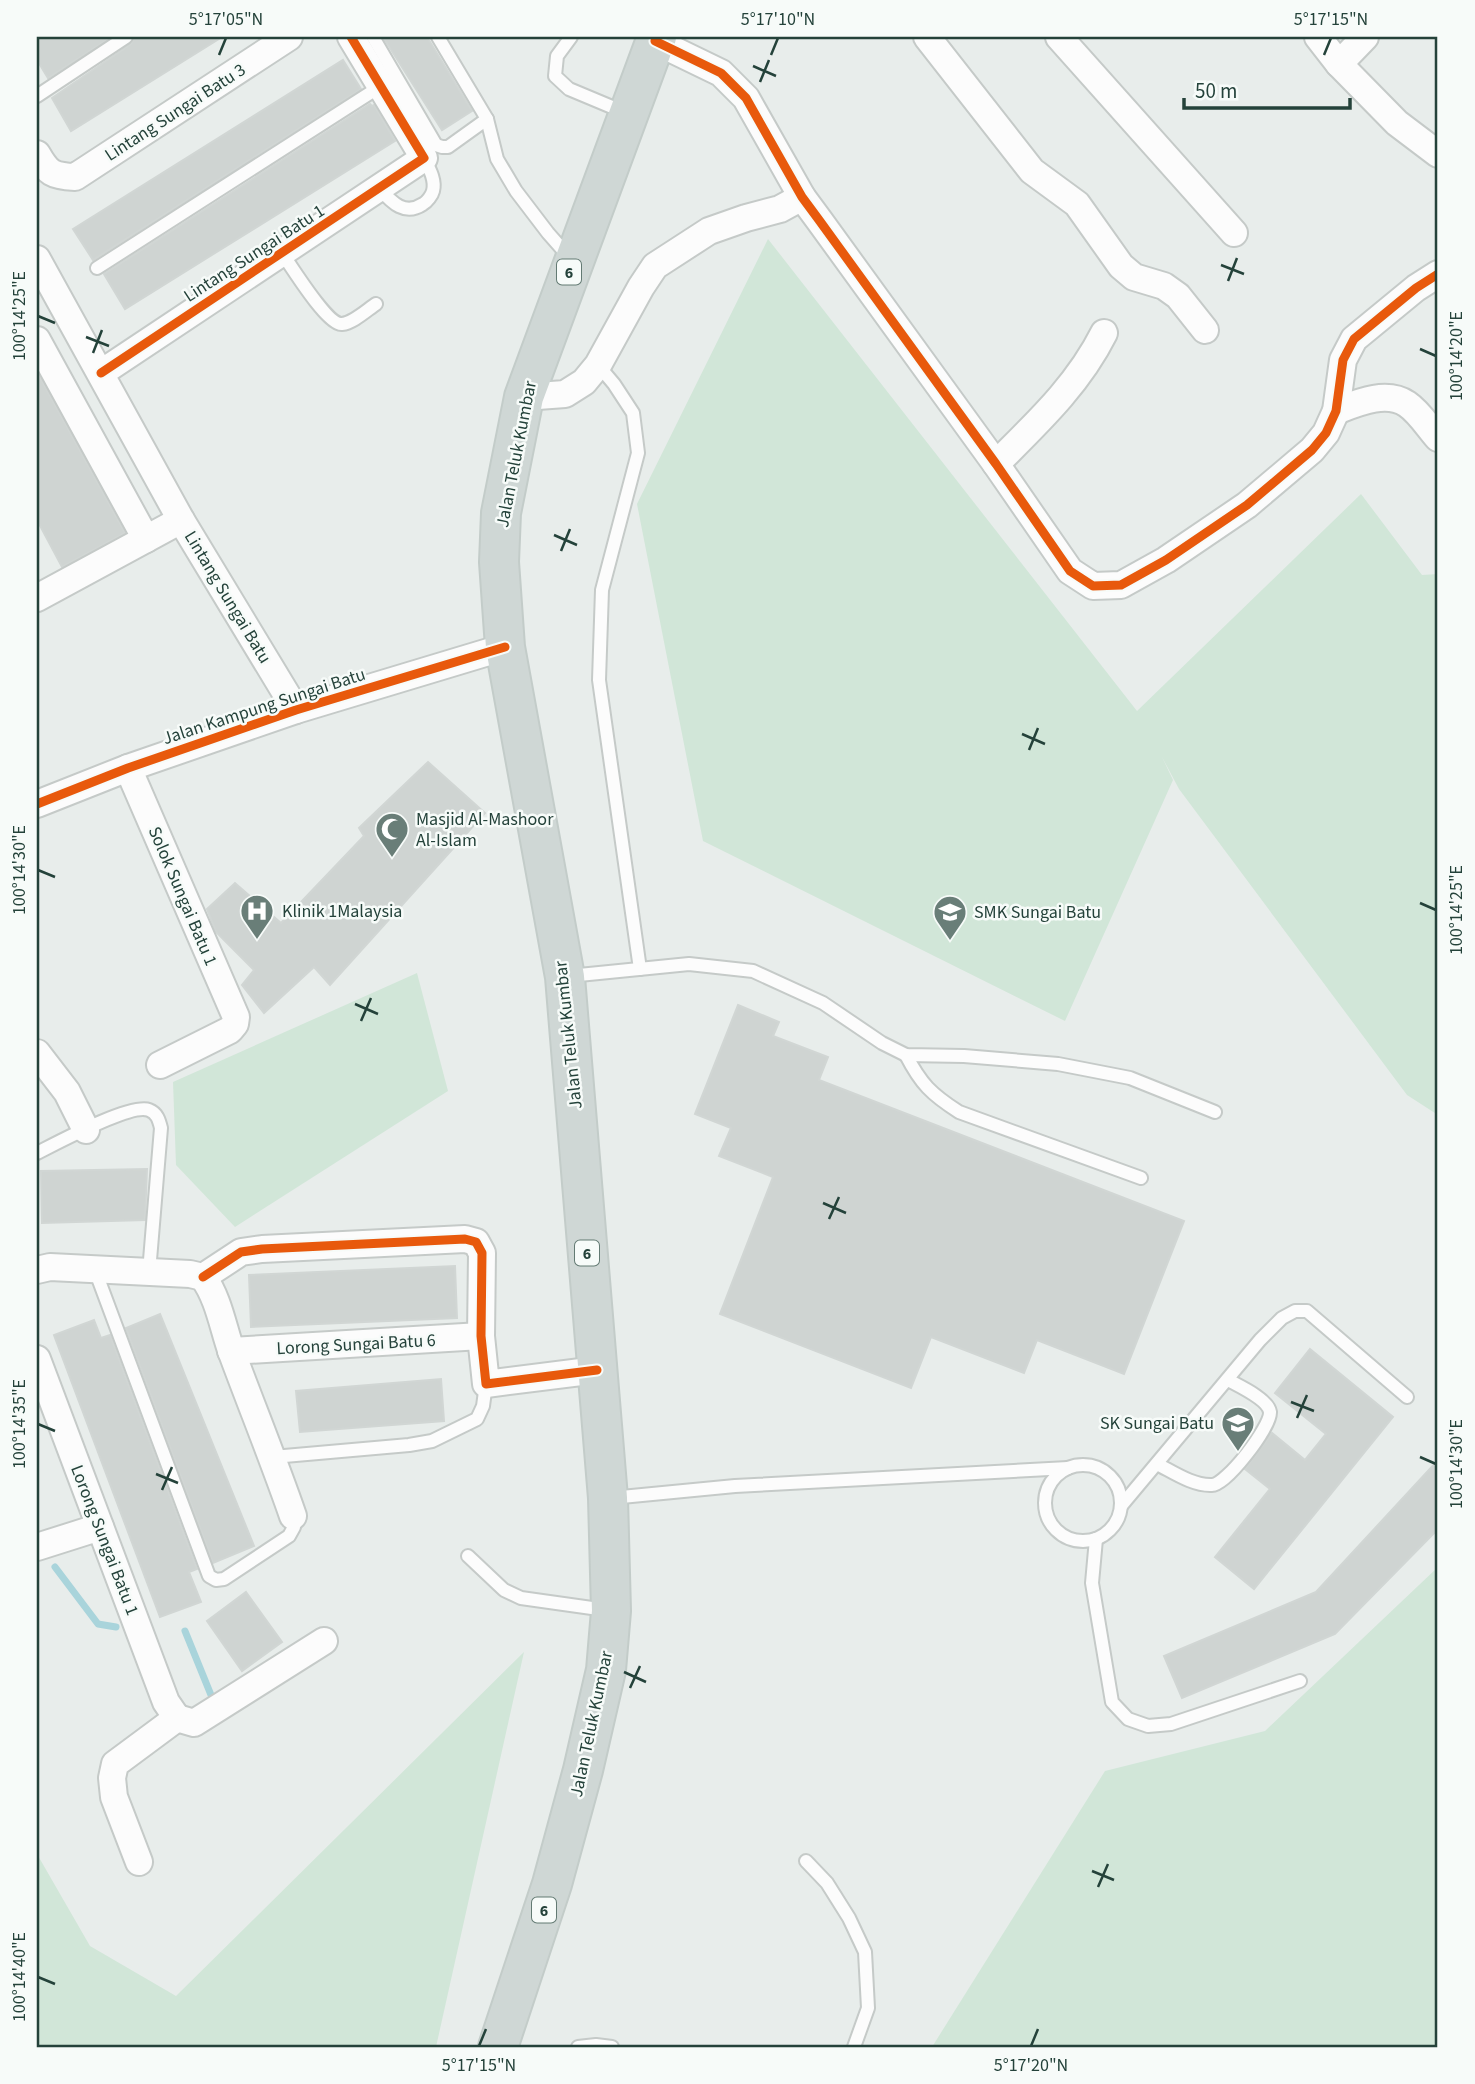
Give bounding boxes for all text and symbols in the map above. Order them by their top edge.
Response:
text: 5°17'05"N [189,7,263,32]
text: 5°17'10"N [741,7,815,32]
text: 5°17'15"N [1294,7,1368,32]
street label: Lintang Sungai Batu 3 [100,57,251,167]
scale bar [1184,66,1351,110]
text: 50 m [1195,76,1237,106]
street label: Lintang Sungai Batu 1 [179,198,330,308]
road number: 6 [557,260,581,284]
text: 100°14'25"E [7,271,32,361]
text: 100°14'20"E [1444,311,1469,401]
street label: Jalan Teluk Kumbar [490,378,543,530]
street label: Lintang Sungai Batu [178,526,277,668]
street label: Jalan Kampung Sungai Batu [160,662,369,751]
place label: Masjid Al-Mashoor Al-Islam [416,807,554,853]
mosque icon: Masjid Al-Mashoor Al-Islam [373,810,411,859]
street label: Solok Sungai Batu 1 [142,823,223,970]
text: 100°14'30"E [7,825,32,915]
text: 100°14'25"E [1444,865,1469,955]
hospital icon: Klinik 1Malaysia [238,892,276,941]
school or university icon: SMK Sungai Batu [931,893,969,942]
place label: Klinik 1Malaysia [282,899,402,924]
place label: SMK Sungai Batu [974,900,1101,925]
street label: Jalan Teluk Kumbar [548,959,589,1110]
road number: 6 [575,1240,599,1266]
street label: Lorong Sungai Batu 6 [276,1328,436,1361]
text: 100°14'35"E [7,1379,32,1469]
school or university icon: SK Sungai Batu [1219,1404,1257,1453]
place label: SK Sungai Batu [1100,1411,1214,1436]
text: 100°14'30"E [1444,1419,1469,1509]
street label: Lorong Sungai Batu 1 [64,1461,145,1619]
street label: Jalan Teluk Kumbar [564,1648,619,1800]
road number: 6 [532,1898,556,1922]
text: 100°14'40"E [7,1932,32,2022]
text: 5°17'15"N [442,2053,516,2078]
text: 5°17'20"N [994,2053,1068,2078]

